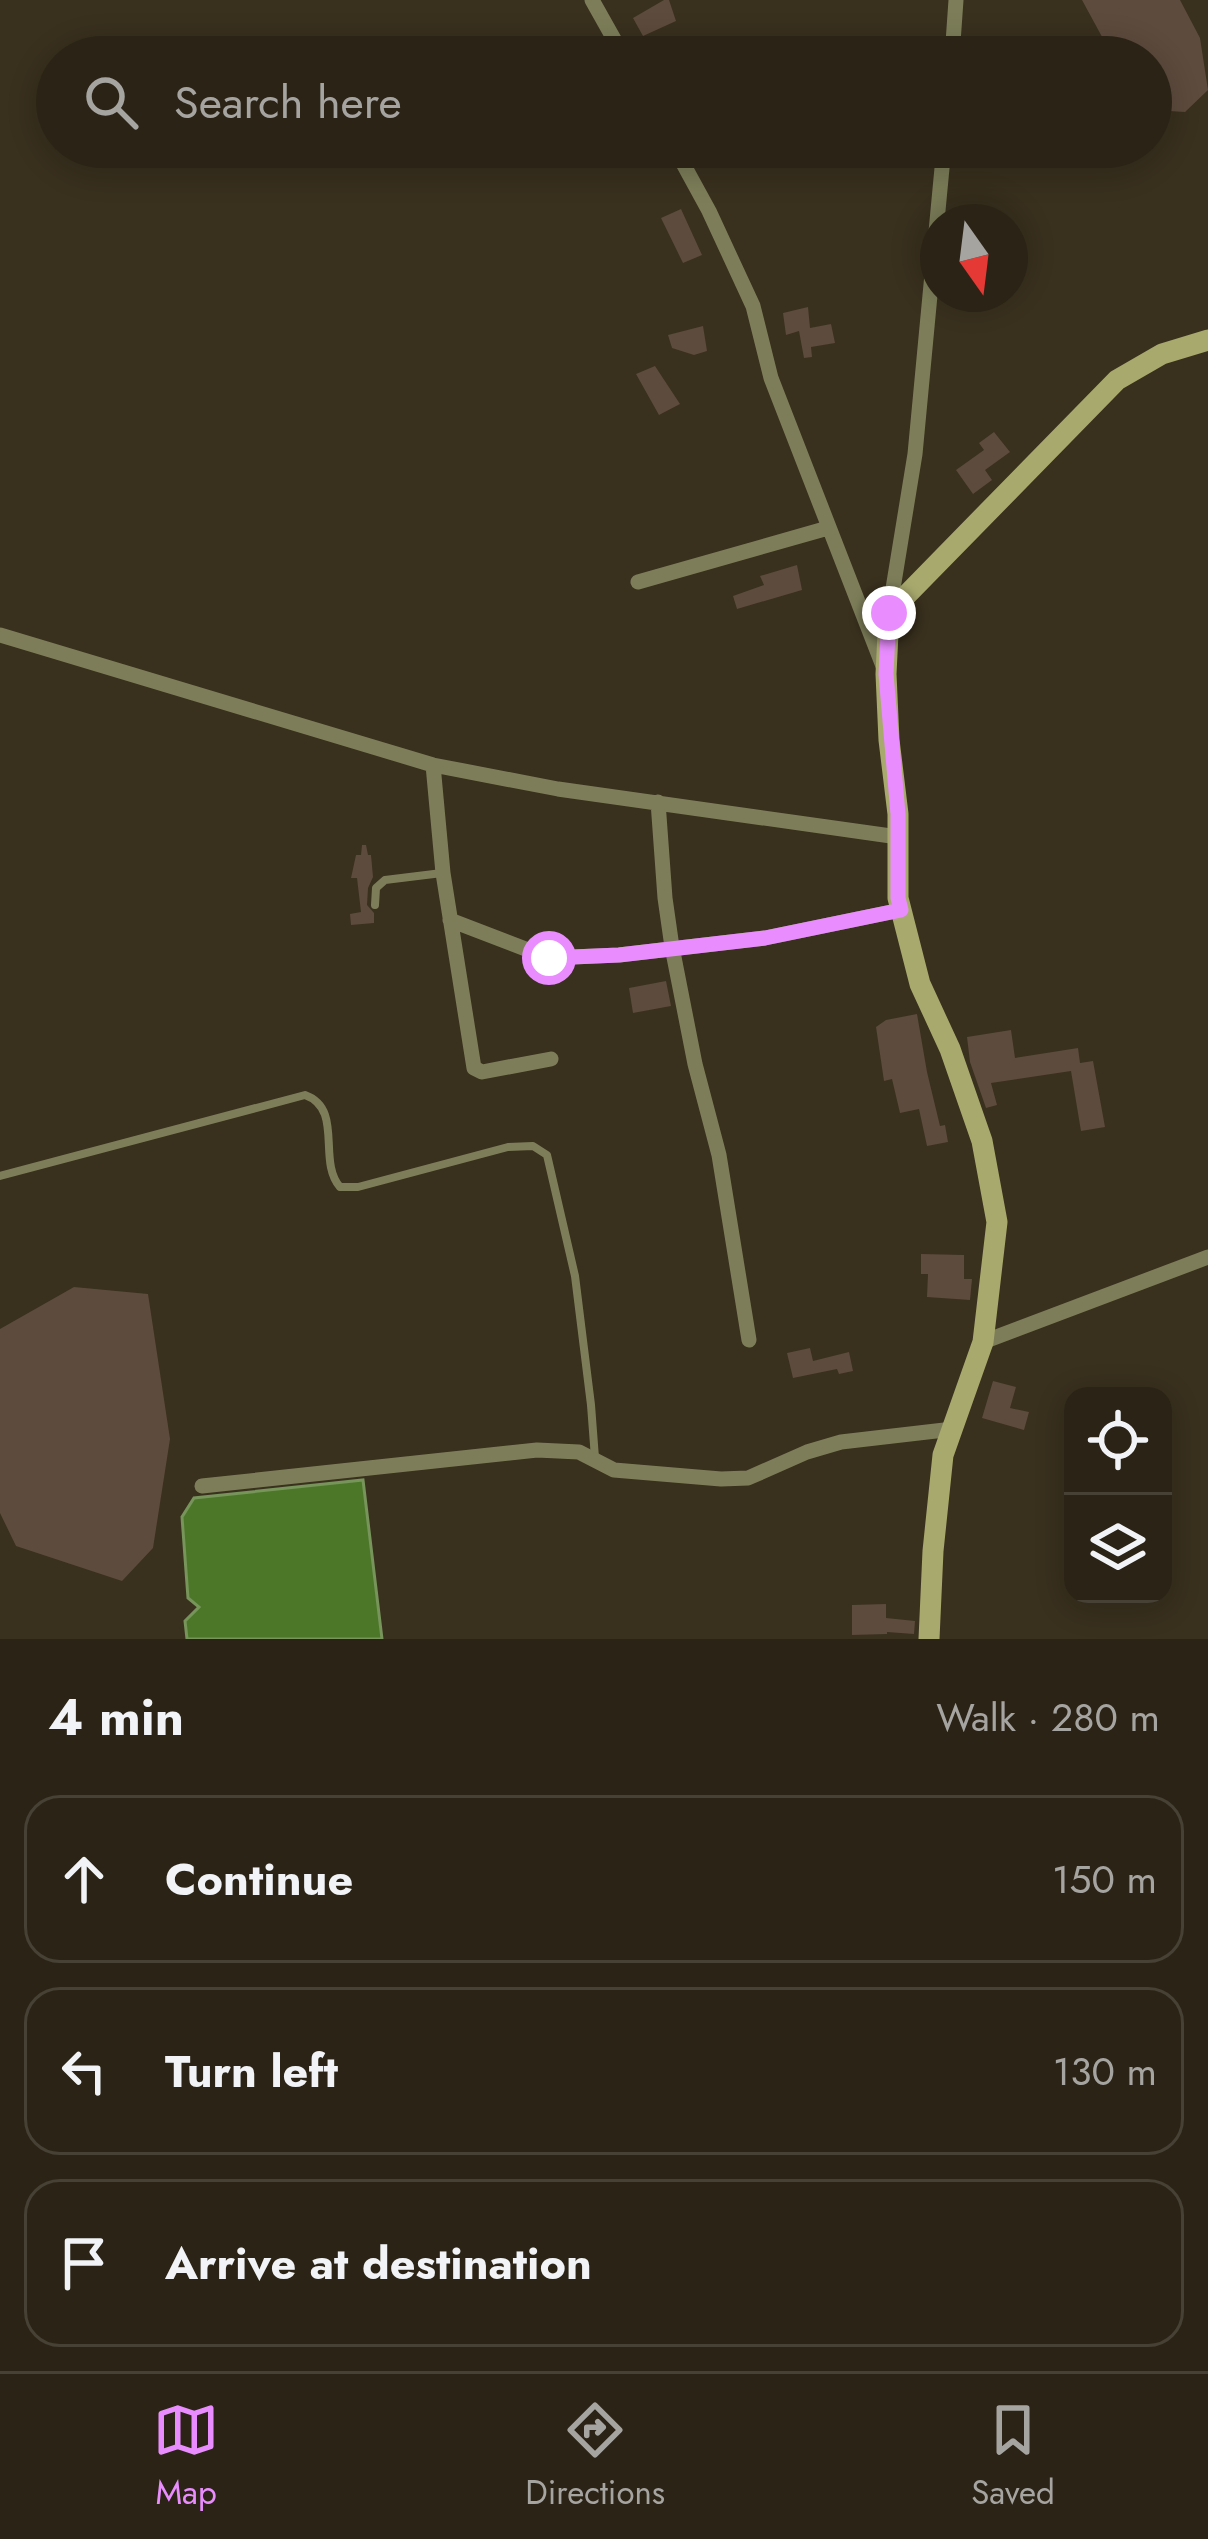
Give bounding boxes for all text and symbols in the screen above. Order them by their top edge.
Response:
search box [36,36,1172,168]
icon: search [78,69,144,135]
text: Search here [174,70,402,135]
north arrow [920,204,1028,312]
route end [862,586,916,640]
route start [522,931,576,985]
map controls [1064,1387,1172,1603]
button: locate [1064,1387,1172,1495]
button: layers [1064,1495,1172,1603]
text: 4 min [48,1680,184,1754]
text: Walk · 280 m [936,1689,1160,1746]
icon: ahead [51,1846,117,1912]
text: Continue [165,1847,353,1912]
text: 150 m [1052,1851,1157,1908]
icon: left [51,2038,117,2104]
text: Turn left [165,2039,338,2104]
text: 130 m [1053,2043,1157,2100]
icon: arrive [51,2230,117,2296]
text: Arrive at destination [165,2231,592,2296]
tab: Map [153,2397,219,2516]
tab: Directions [525,2397,665,2516]
tab: Saved [971,2397,1055,2516]

